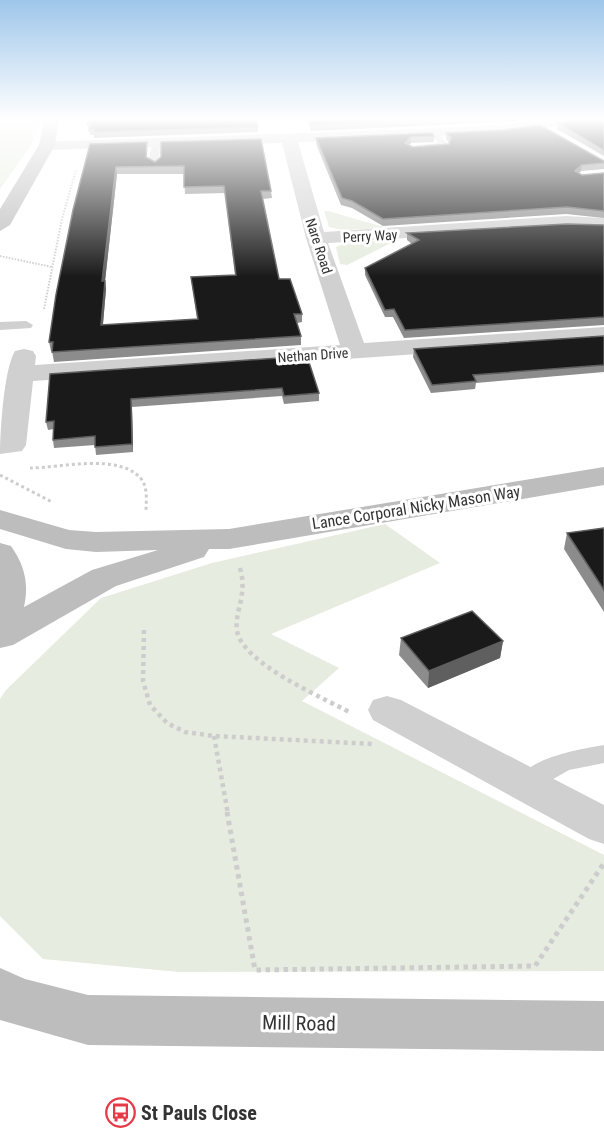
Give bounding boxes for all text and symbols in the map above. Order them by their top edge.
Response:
street label: Nare Road [303,216,335,276]
street label: Perry Way [342,227,398,245]
street label: Nethan Drive [277,345,349,365]
street label: Lance Corporal Nicky Mason Way [311,482,522,533]
street label: Mill Road [262,1010,336,1036]
bus stop icon: St Pauls Close [104,1097,136,1129]
place label: St Pauls Close [141,1101,257,1125]

